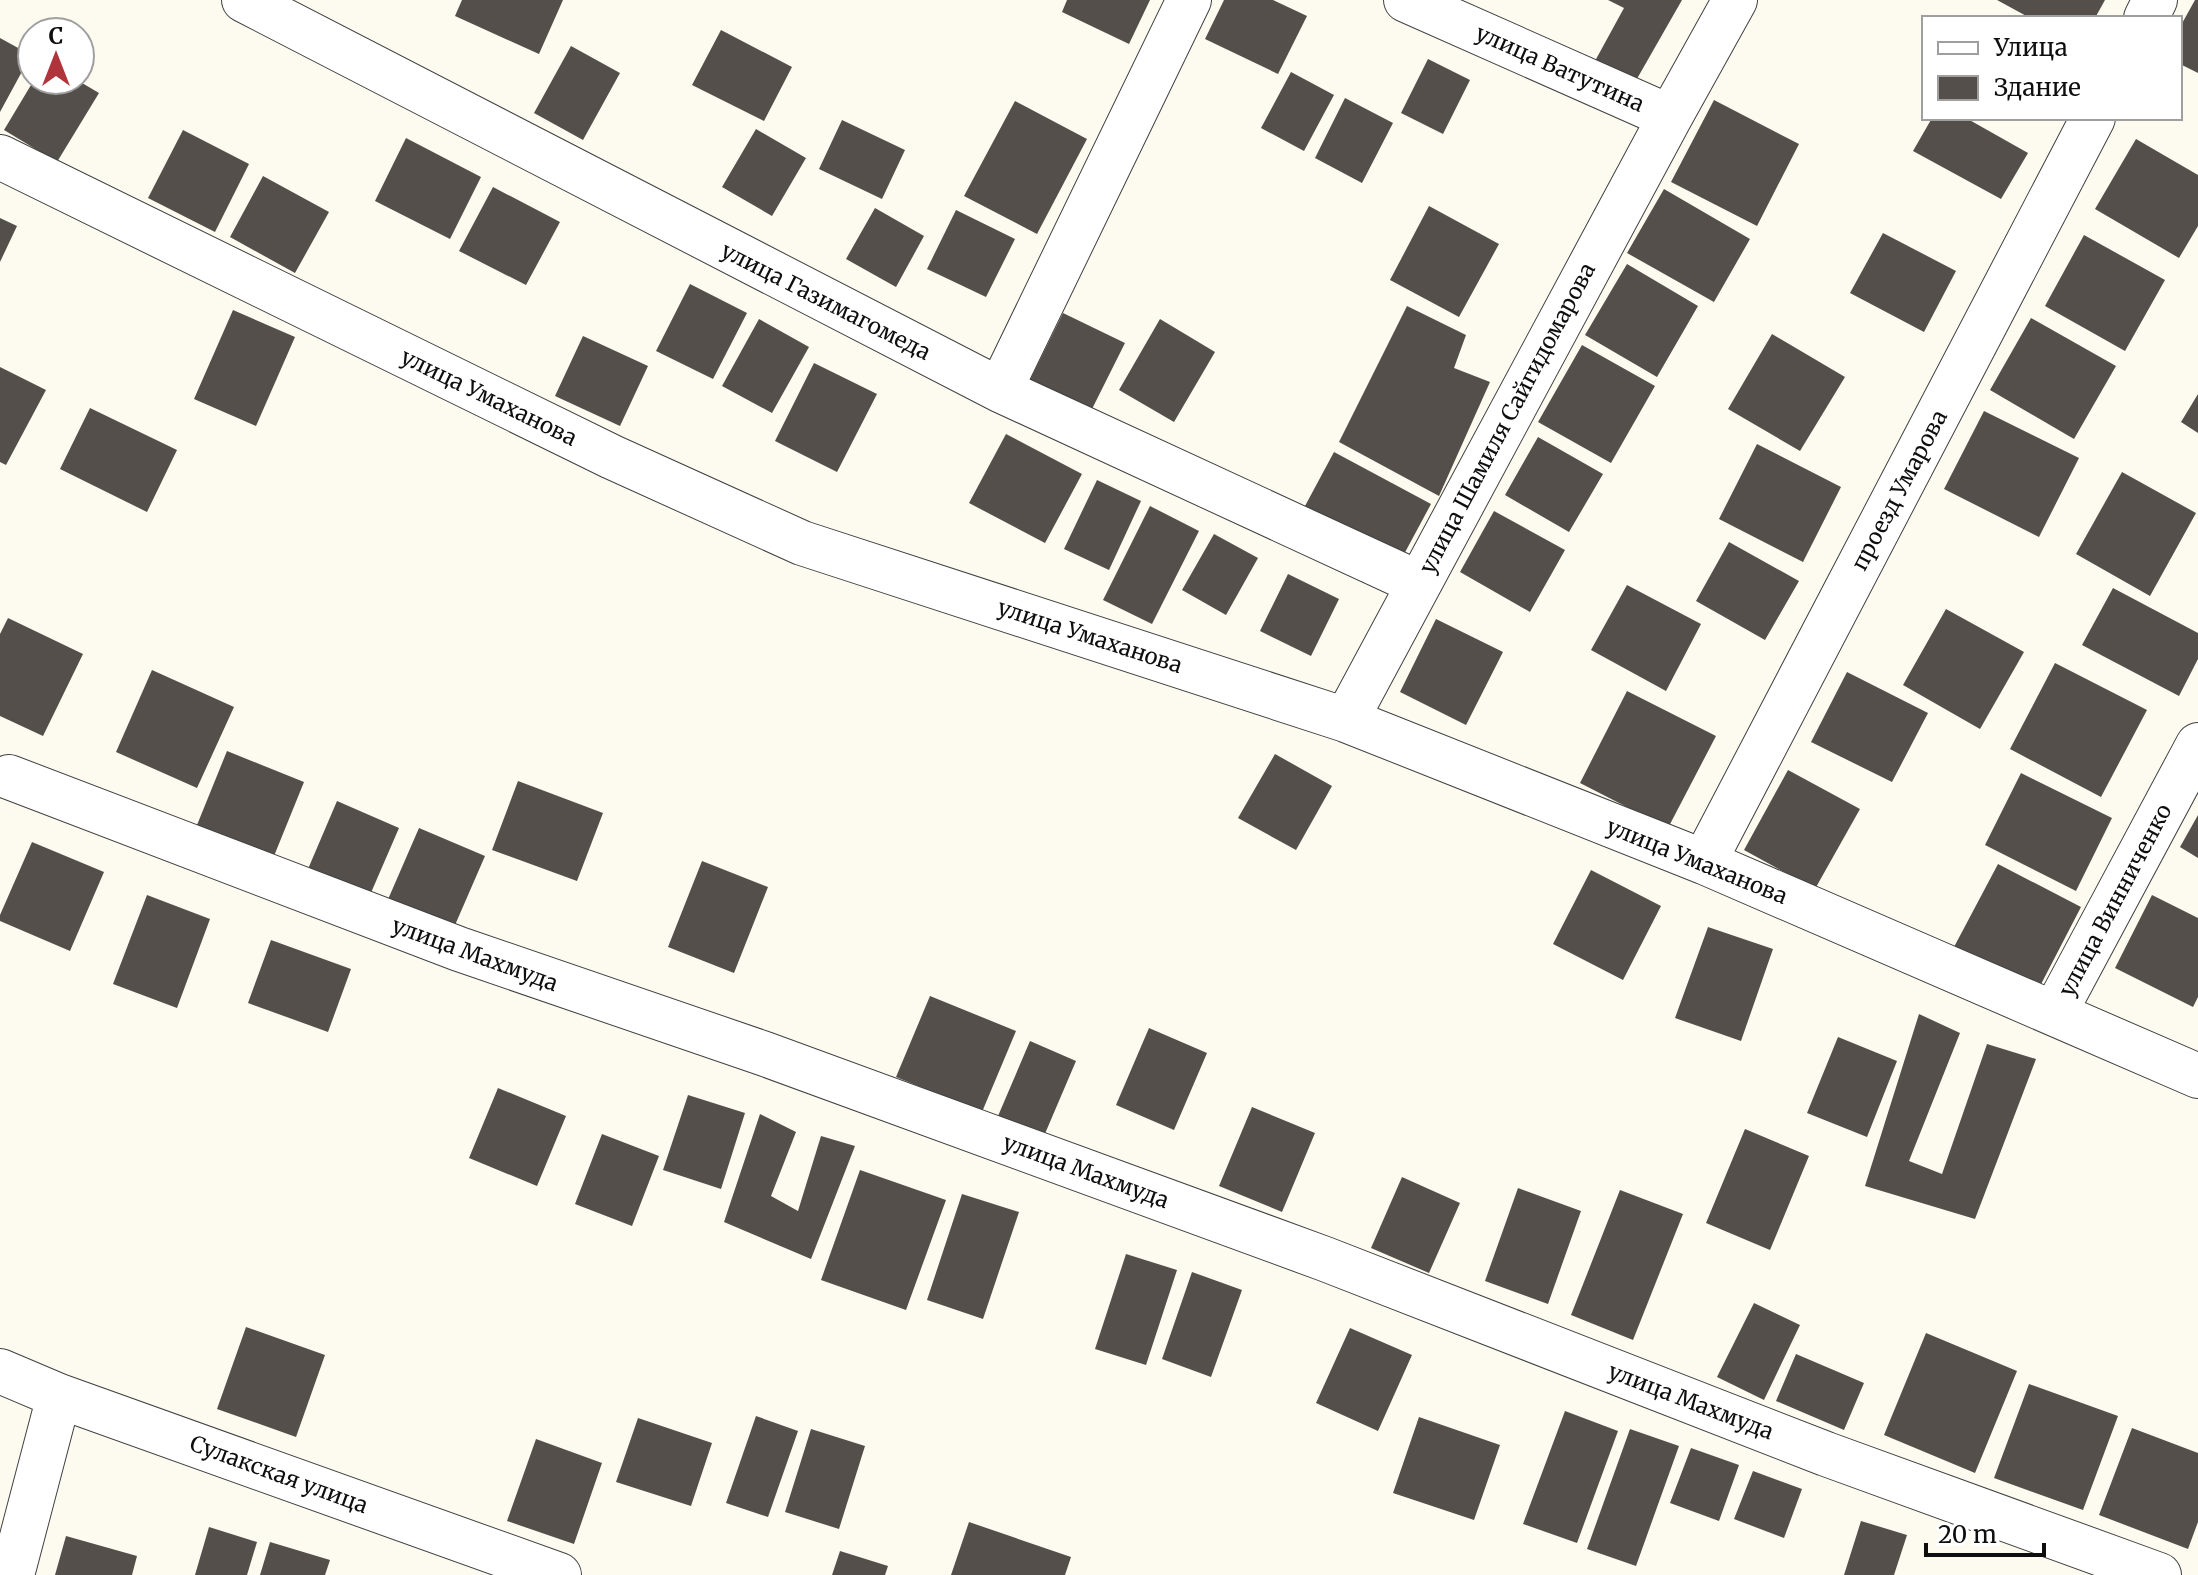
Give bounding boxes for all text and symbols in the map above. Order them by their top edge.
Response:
north arrow [16,16,96,96]
legend [1922,16,2182,120]
street label: улица Ватутина [1471,18,1649,118]
text: С [49,22,63,50]
text: Улица [1993,32,2068,63]
text: Здание [1994,72,2081,103]
street label: улица Газимагомеда [717,236,936,366]
street label: улица Шамиля Сайгидомарова [1413,258,1601,578]
street label: улица Умаханова [396,342,582,452]
street label: проезд Умарова [1845,405,1953,575]
street label: улица Умаханова [994,593,1186,679]
street label: улица Винниченко [2052,799,2178,1001]
street label: улица Умаханова [1602,812,1792,910]
street label: улица Махмуда [388,911,562,997]
street label: улица Махмуда [999,1128,1173,1214]
street label: улица Махмуда [1604,1357,1778,1445]
street label: Сулакская улица [186,1429,372,1519]
scale bar [1926,1507,2044,1557]
text: 20 m [1938,1519,1997,1550]

